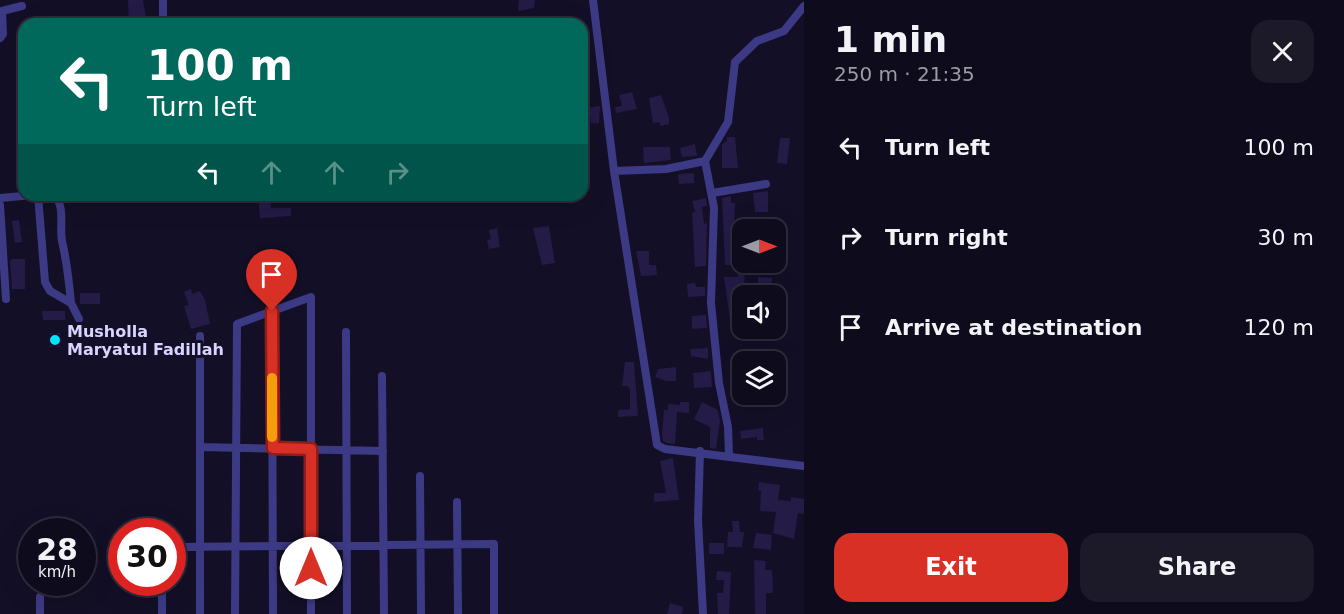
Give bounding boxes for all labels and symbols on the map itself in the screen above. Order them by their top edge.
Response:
north arrow [732,219,786,273]
pin [246,249,297,311]
place label: Musholla Maryatul Fadillah [67,322,224,359]
marker: Musholla Maryatul Fadillah [48,333,62,347]
speed limit sign: 30 [108,518,186,596]
position arrow [279,536,343,600]

